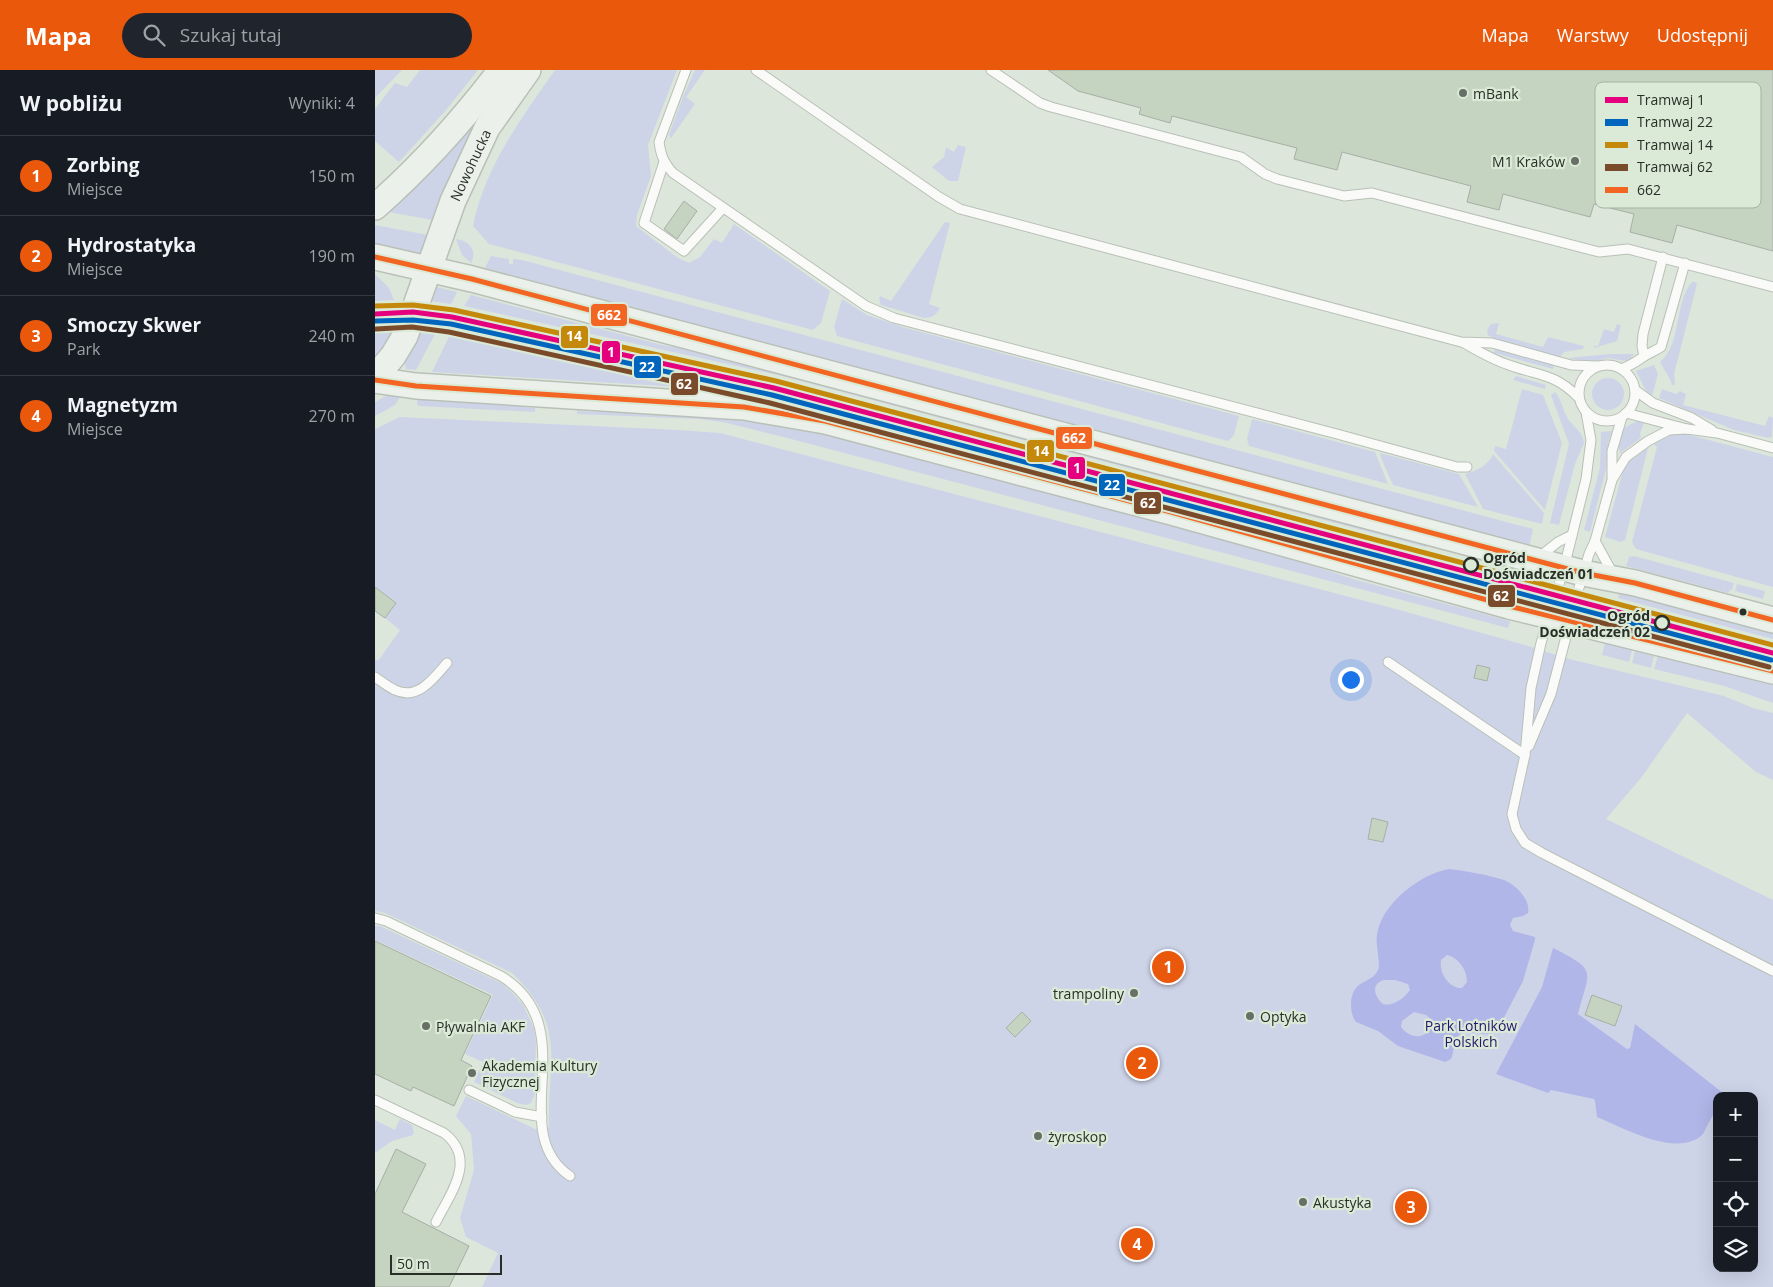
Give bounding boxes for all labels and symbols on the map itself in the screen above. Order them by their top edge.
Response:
legend [1595,82,1761,208]
place label: mBank [1473,84,1519,103]
marker: mBank [1457,87,1469,99]
text: Tramwaj 1 [1637,90,1705,109]
text: Tramwaj 22 [1637,112,1713,131]
street label: Nowohucka [445,126,495,204]
text: Tramwaj 14 [1637,135,1713,154]
place label: M1 Kraków [1492,152,1565,171]
marker: M1 Kraków [1569,155,1581,167]
text: Tramwaj 62 [1637,157,1713,176]
text: 662 [1637,180,1661,199]
line badge: 662 [590,303,628,327]
text: 662 [597,305,621,324]
line badge: 14 [560,325,589,349]
text: 14 [566,326,582,345]
line badge: 1 [601,340,621,364]
text: 1 [607,342,615,361]
line badge: 22 [633,355,662,379]
text: 22 [639,357,655,376]
line badge: 62 [670,372,699,396]
text: 62 [676,374,692,393]
line badge: 662 [1055,426,1093,450]
text: 662 [1062,428,1086,447]
line badge: 14 [1026,439,1055,463]
text: 14 [1033,441,1049,460]
line badge: 1 [1067,456,1086,480]
text: 1 [1073,458,1081,477]
line badge: 22 [1098,473,1126,497]
text: 22 [1104,475,1120,494]
line badge: 62 [1133,491,1162,515]
text: 62 [1140,493,1156,512]
place label: Ogród Doświadczeń 01 [1483,548,1594,583]
marker: Ogród Doświadczeń 01 [1463,557,1479,573]
line badge: 62 [1487,584,1516,608]
text: 62 [1493,586,1509,605]
place label: Ogród Doświadczeń 02 [1539,606,1650,641]
unlabelled marker [1738,607,1748,617]
marker: Ogród Doświadczeń 02 [1654,615,1670,631]
your location [1338,667,1364,693]
pin: 1 [1152,948,1184,986]
place label: trampoliny [1053,984,1125,1003]
marker: trampoliny [1128,987,1140,999]
place label: Optyka [1260,1007,1307,1026]
marker: Optyka [1244,1010,1256,1022]
park label: Park Lotników Polskich [1425,1016,1517,1051]
place label: Pływalnia AKF [436,1017,525,1036]
marker: Pływalnia AKF [420,1020,432,1032]
pin: 2 [1126,1044,1158,1082]
place label: Akademia Kultury Fizycznej [482,1056,598,1091]
marker: Akademia Kultury Fizycznej [466,1067,478,1079]
place label: żyroskop [1048,1127,1107,1146]
marker: żyroskop [1032,1130,1044,1142]
pin: 3 [1395,1188,1427,1226]
place label: Akustyka [1313,1193,1372,1212]
marker: Akustyka [1297,1196,1309,1208]
pin: 4 [1121,1225,1153,1263]
scale bar [390,1252,503,1275]

